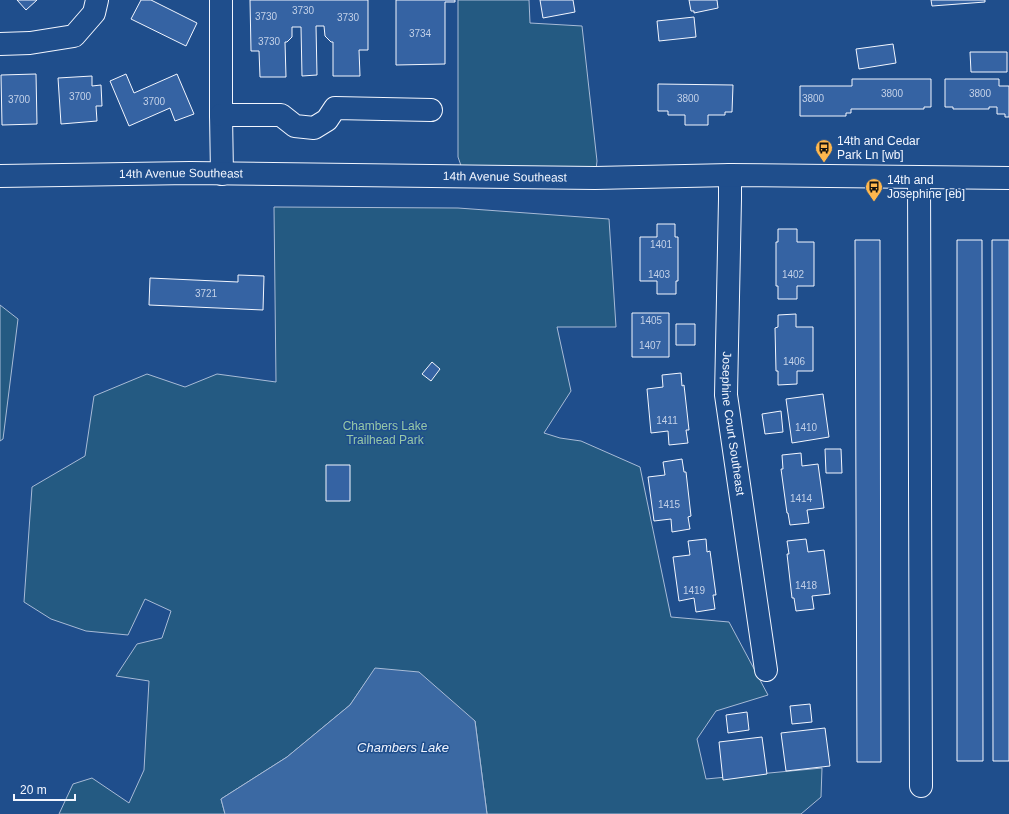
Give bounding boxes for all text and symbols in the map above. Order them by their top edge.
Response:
house number: 3730 [292,5,315,16]
house number: 3730 [255,11,278,22]
house number: 3730 [337,12,360,23]
house number: 3734 [409,28,432,39]
house number: 3730 [258,36,281,47]
house number: 3800 [881,88,904,99]
house number: 3800 [969,88,992,99]
house number: 3700 [69,91,92,102]
house number: 3800 [677,93,700,104]
house number: 3800 [802,93,825,104]
house number: 3700 [8,94,31,105]
house number: 3700 [143,96,166,107]
place label: 14th and Cedar Park Ln [wb] [837,134,920,162]
bus stop icon: 14th and Cedar Park Ln [wb] [814,138,834,163]
street label: 14th Avenue Southeast [119,166,244,181]
street label: 14th Avenue Southeast [443,169,568,185]
place label: 14th and Josephine [eb] [887,173,965,201]
bus stop icon: 14th and Josephine [eb] [864,177,884,202]
house number: 1401 [650,239,673,250]
house number: 1403 [648,269,671,280]
house number: 1402 [782,269,805,280]
house number: 3721 [195,288,218,299]
house number: 1405 [640,315,663,326]
house number: 1407 [639,340,662,351]
street label: Josephine Court Southeast [719,351,748,497]
house number: 1406 [783,356,806,367]
house number: 1411 [656,415,678,426]
park label: Chambers Lake Trailhead Park [343,419,428,447]
house number: 1410 [795,422,818,433]
house number: 1414 [790,493,813,504]
house number: 1415 [658,499,681,510]
house number: 1418 [795,580,818,591]
house number: 1419 [683,585,706,596]
water label: Chambers Lake [357,740,449,755]
scale bar [14,776,75,802]
text: 20 m [20,783,47,797]

